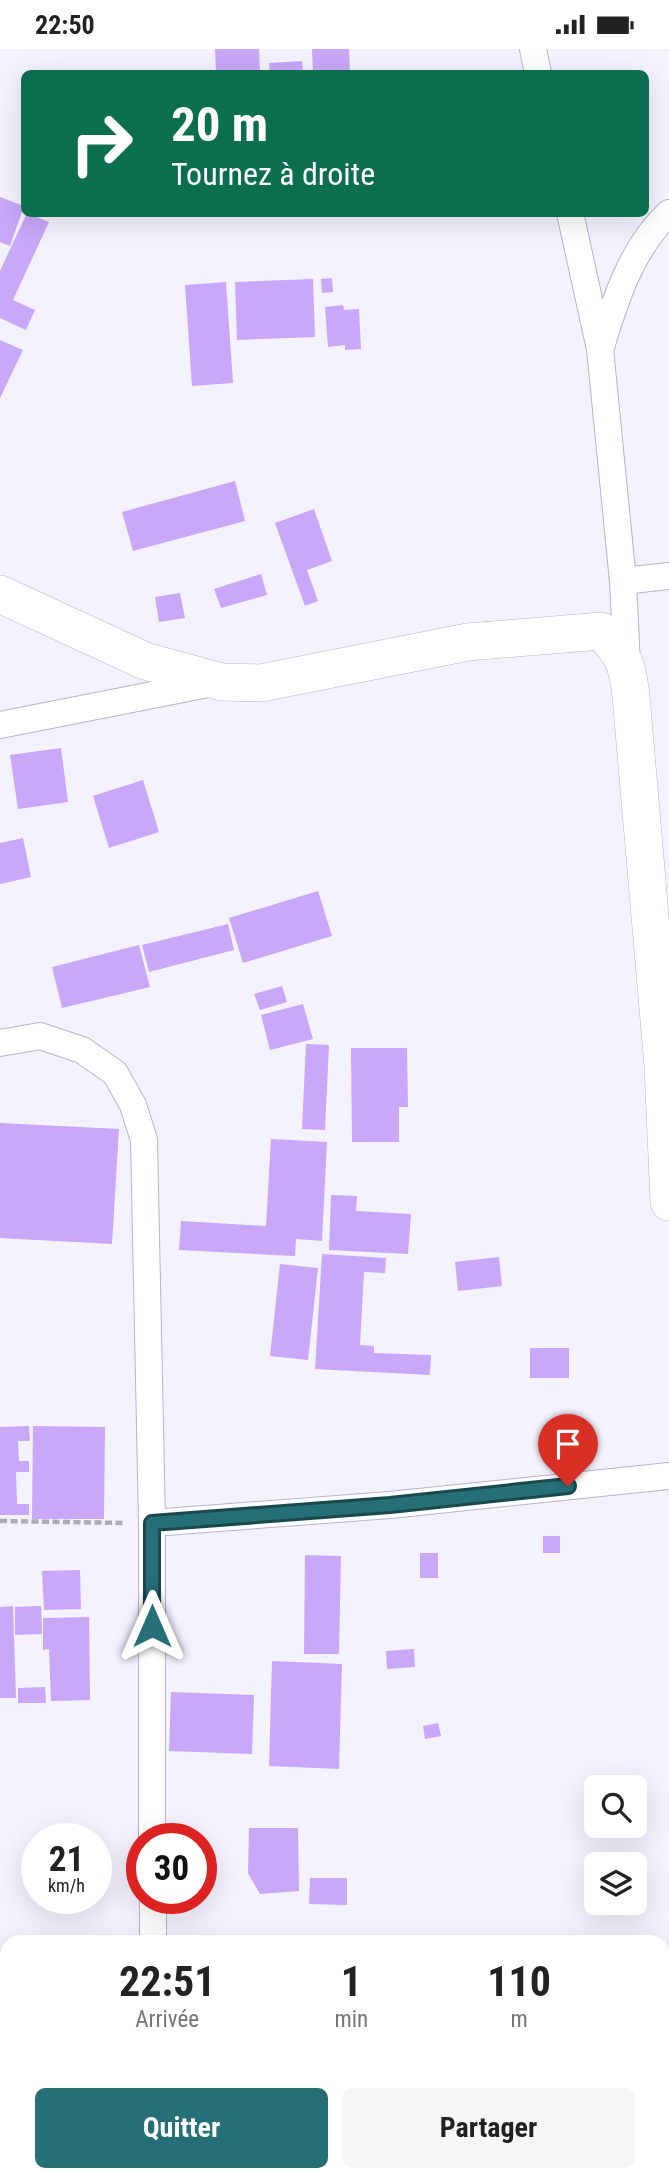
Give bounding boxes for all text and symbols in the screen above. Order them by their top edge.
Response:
text: 22:50 [35,10,95,40]
text: 20 m [171,96,268,153]
icon: right [56,98,147,189]
text: Tournez à droite [171,155,375,193]
pin [538,1414,598,1486]
icon: arrive [549,1425,587,1463]
position arrow [115,1589,189,1663]
map controls [584,1775,647,1915]
button: search [584,1775,647,1838]
speed limit sign: 30 [126,1823,217,1914]
text: 21 [49,1839,84,1880]
button: layers [584,1852,647,1915]
text: km/h [48,1875,85,1896]
text: 22:51 [119,1957,215,2006]
text: 1 [341,1957,362,2006]
text: 110 [487,1957,551,2006]
text: Arrivée [135,2006,199,2033]
text: min [334,2006,368,2033]
text: m [510,2006,528,2033]
button: Quitter [35,2088,328,2168]
button: Partager [342,2088,635,2168]

